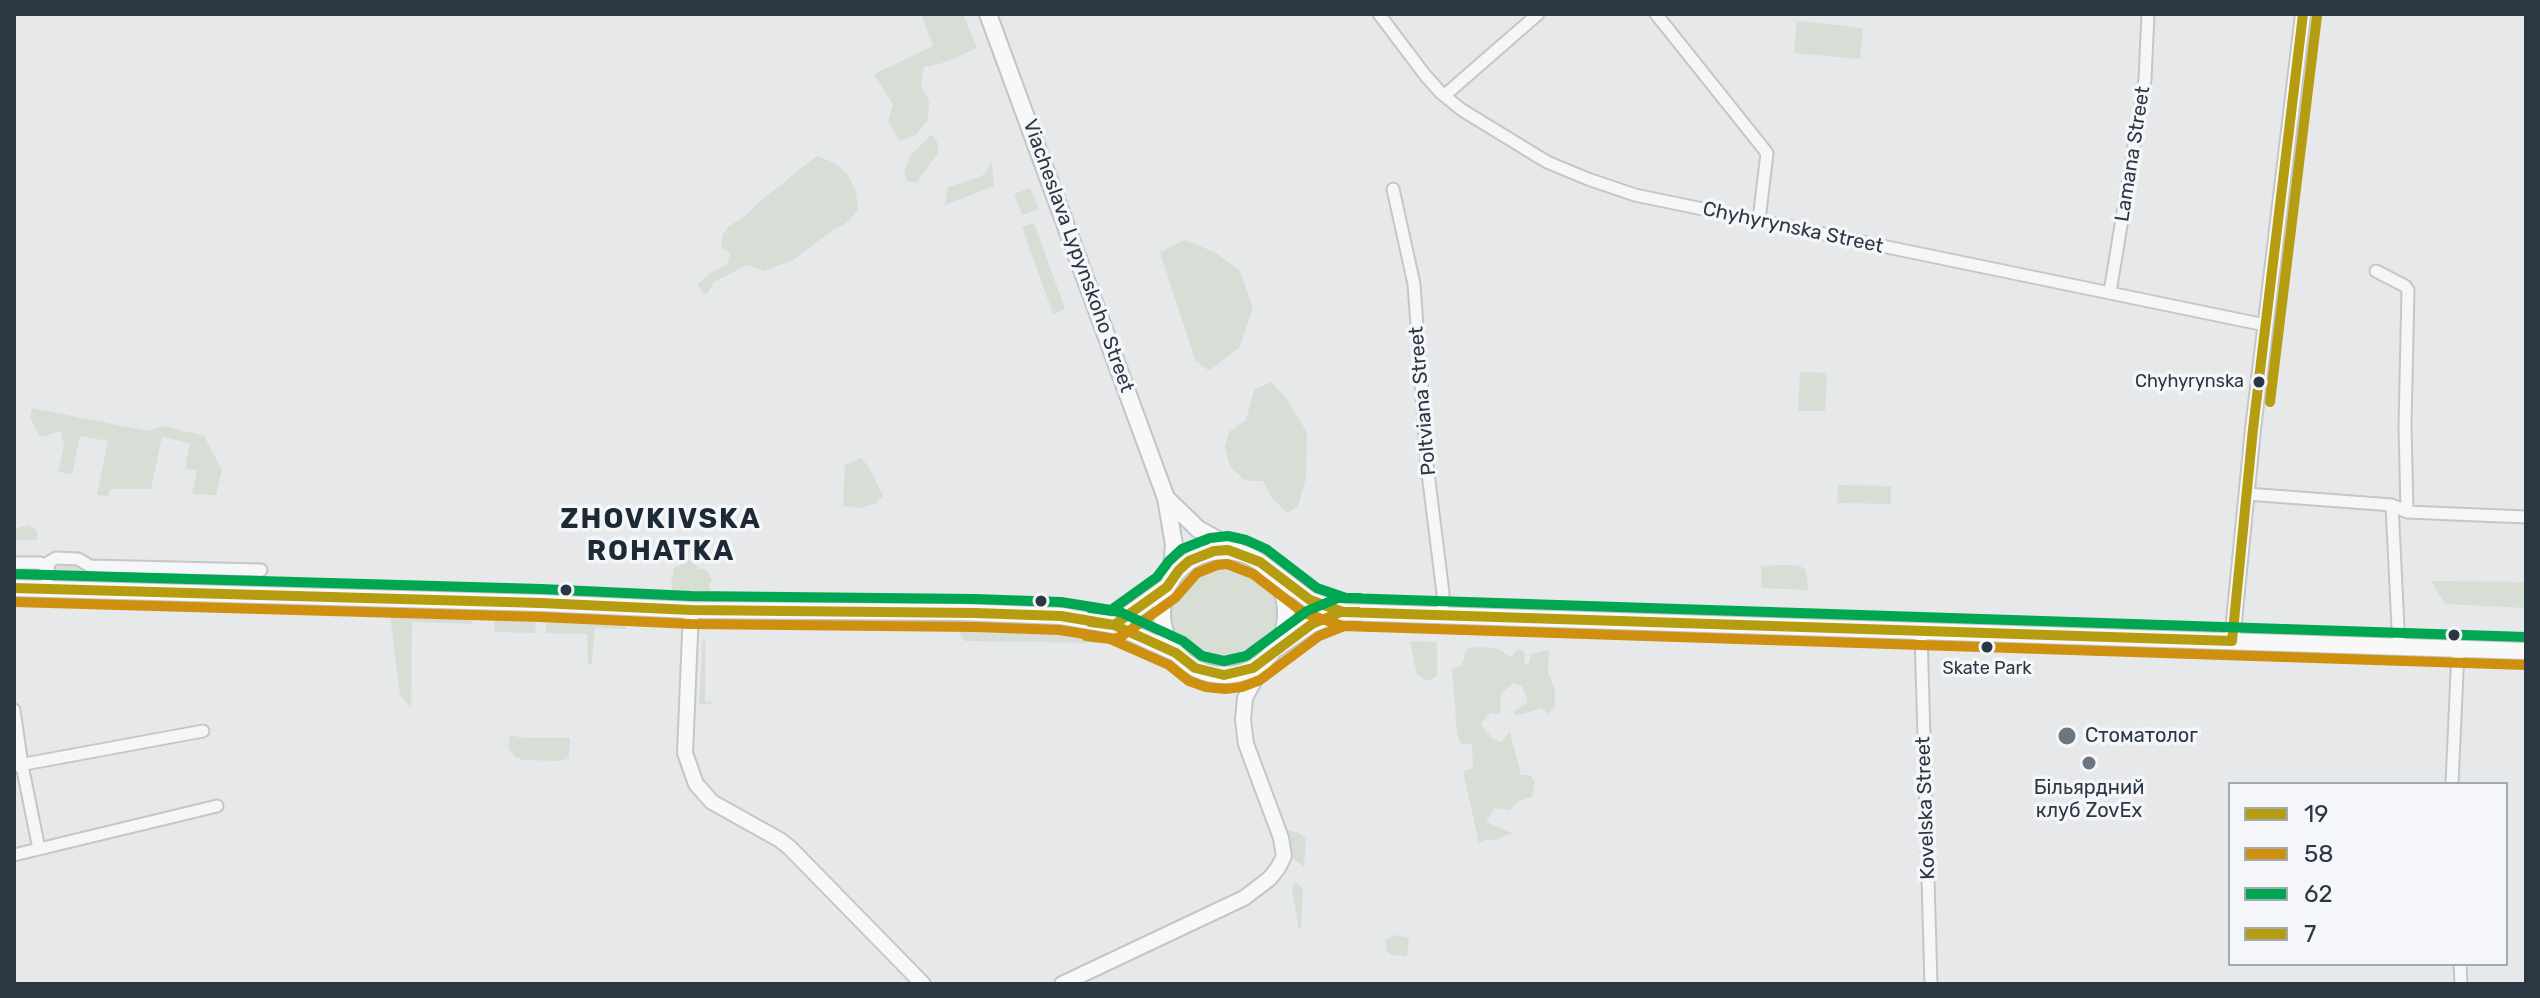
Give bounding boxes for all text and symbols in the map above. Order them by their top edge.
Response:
street label: Lamana Street [2110,84,2156,224]
street label: Viacheslava Lypynskoho Street [1017,116,1139,396]
street label: Chyhyrynska Street [1701,197,1885,259]
street label: Poltviana Street [1405,325,1441,477]
place label: Chyhyrynska [2135,371,2244,393]
marker: Chyhyrynska [2251,374,2267,390]
district label: ZHOVKIVSKA ROHATKA [560,503,762,569]
unlabelled marker [558,582,574,598]
unlabelled marker [1033,593,1049,609]
unlabelled marker [2446,627,2462,643]
marker: Skate Park [1979,639,1995,655]
place label: Skate Park [1942,658,2032,680]
place label: Стоматолог [2085,724,2198,748]
marker: Стоматолог [2056,725,2078,747]
street label: Kovelska Street [1912,736,1940,880]
marker: Більярдний клуб ZovEx [2080,754,2098,772]
place label: Більярдний клуб ZovEx [2034,776,2144,823]
legend [2228,782,2508,966]
text: 19 [2304,800,2329,828]
text: 58 [2304,840,2334,868]
text: 62 [2304,880,2333,908]
text: 7 [2304,920,2316,948]

